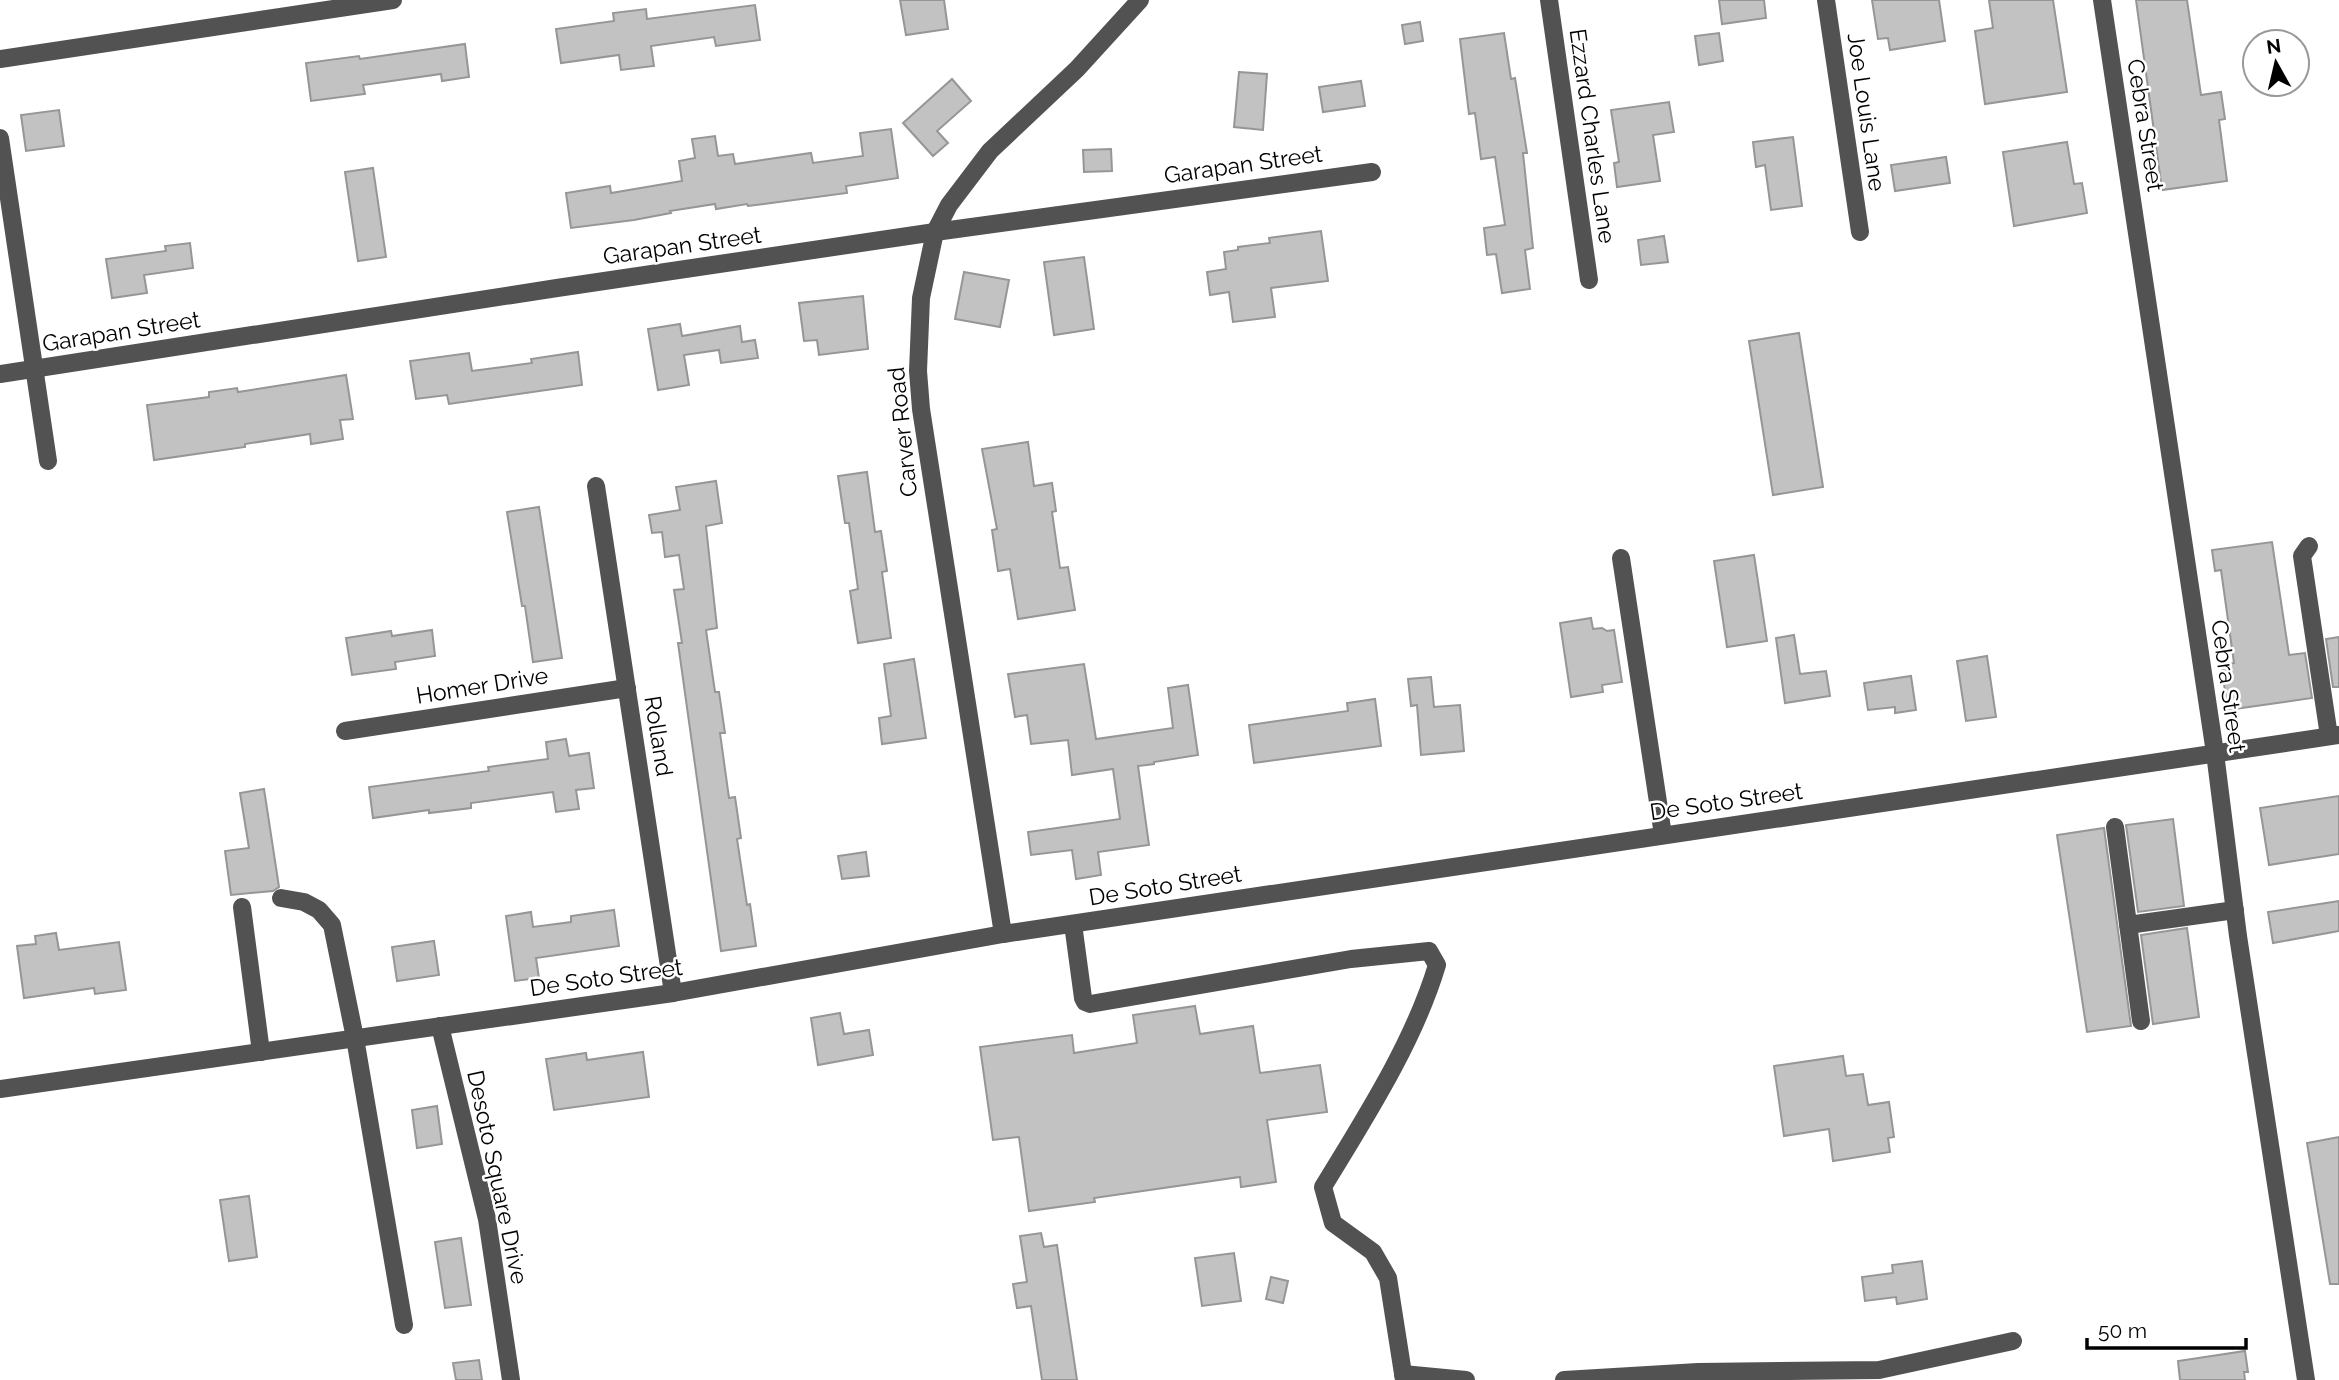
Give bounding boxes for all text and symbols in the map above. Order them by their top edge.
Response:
street label: Ezzard Charles Lane [1565,27,1621,245]
north arrow [2241,28,2311,98]
street label: Joe Louis Lane [1843,31,1891,193]
text: N [2265,34,2282,58]
street label: Cebra Street [2122,57,2170,193]
street label: Garapan Street [1162,140,1324,188]
street label: Garapan Street [601,221,763,269]
street label: Garapan Street [40,305,202,357]
street label: Carver Road [882,366,922,498]
street label: Cebra Street [2206,618,2252,754]
street label: Homer Drive [414,661,550,709]
street label: Rolland [639,694,679,778]
street label: De Soto Street [1648,777,1804,825]
street label: De Soto Street [1087,860,1243,910]
street label: De Soto Street [528,953,684,1001]
street label: Desoto Square Drive [462,1068,534,1286]
scale bar [2087,1306,2246,1350]
text: 50 m [2098,1318,2147,1343]

